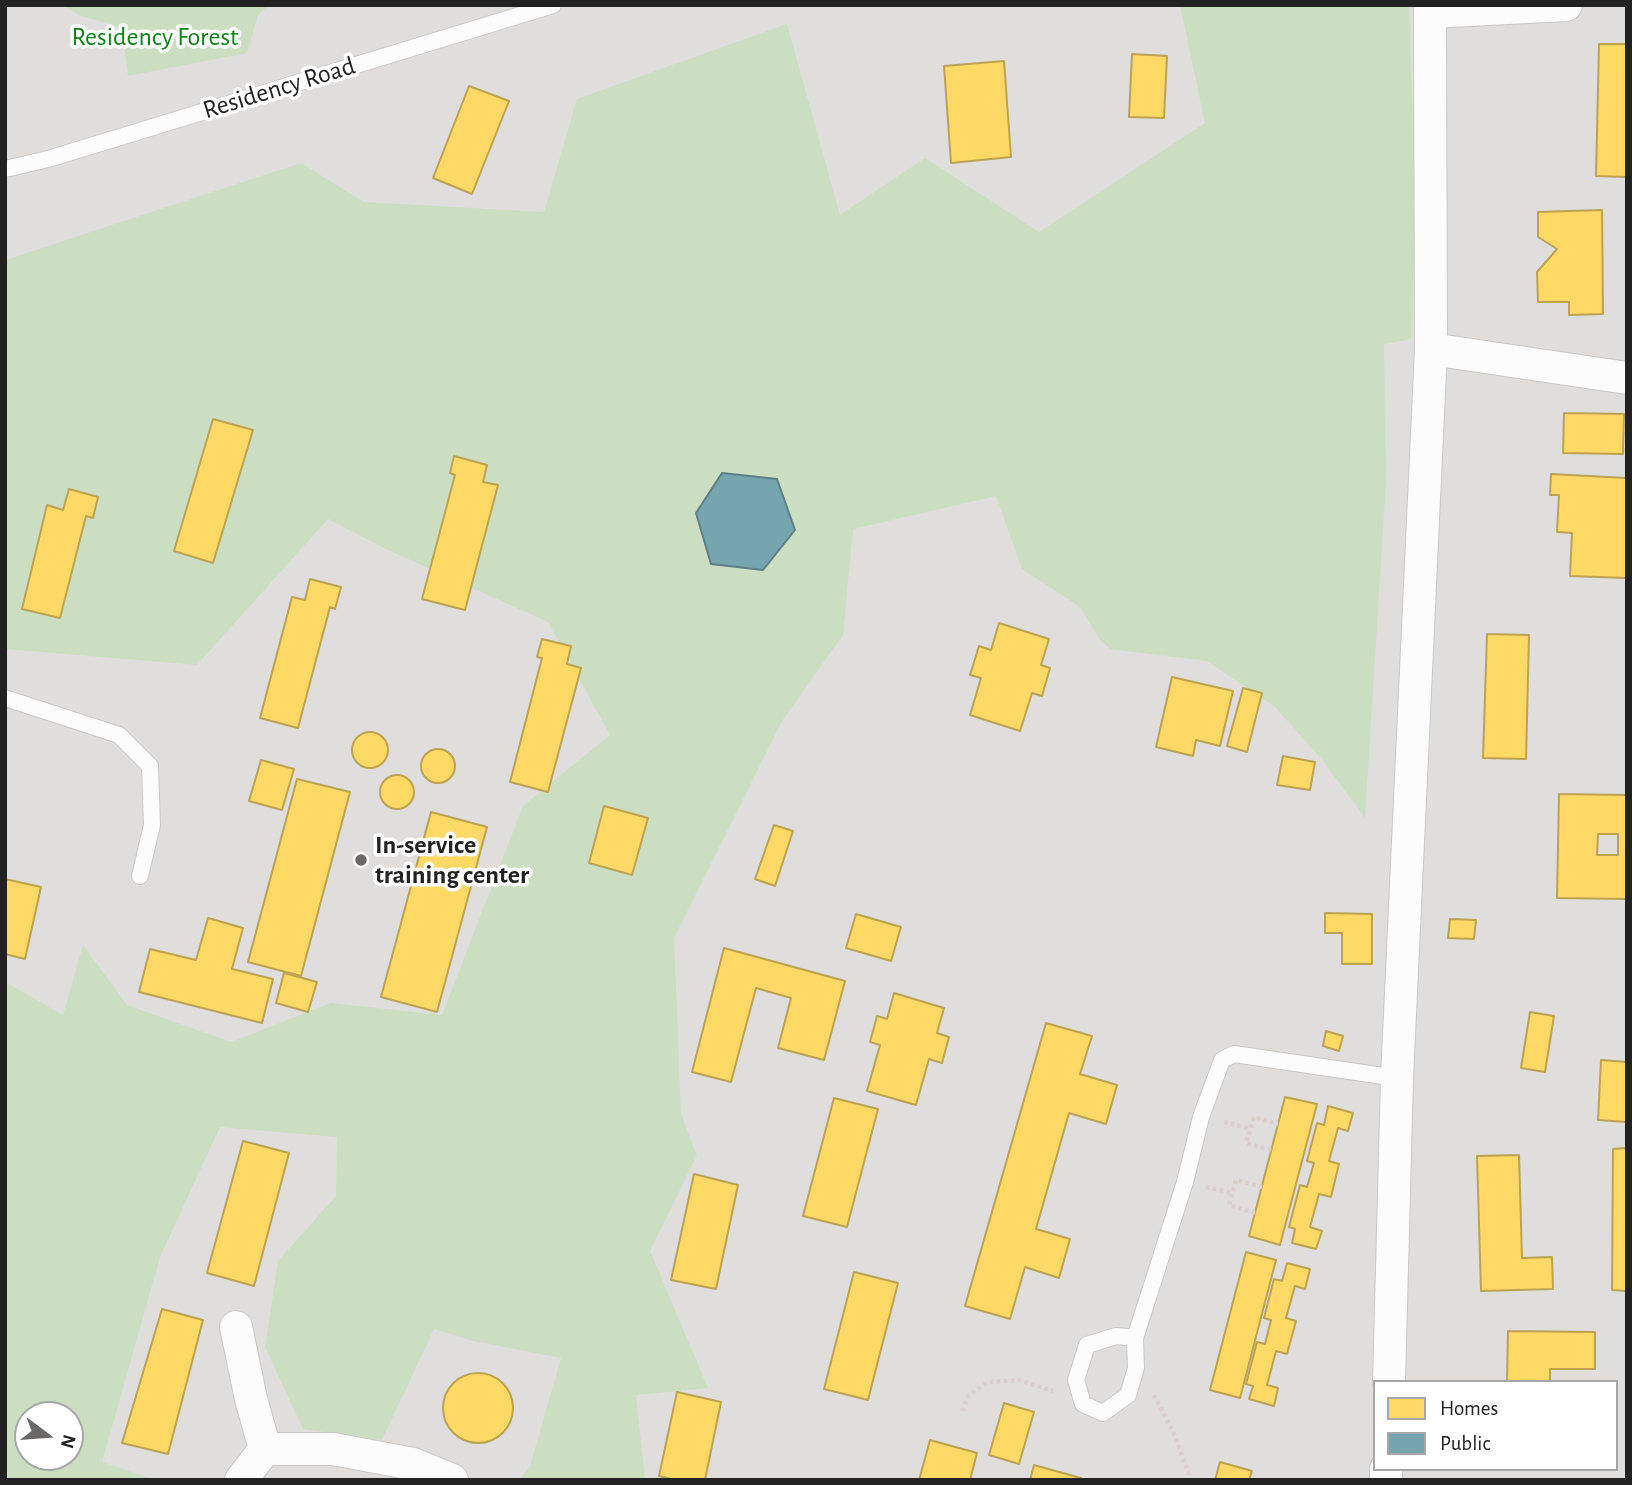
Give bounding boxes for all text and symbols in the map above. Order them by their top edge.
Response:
park label: Residency Forest [72,21,238,53]
street label: Residency Road [199,50,359,126]
place label: In-service training center [375,829,529,890]
marker: In-service training center [353,852,369,868]
legend [1373,1380,1618,1471]
text: Homes [1440,1398,1498,1419]
north arrow [14,1401,84,1471]
text: N [57,1432,79,1450]
text: Public [1440,1433,1490,1454]

